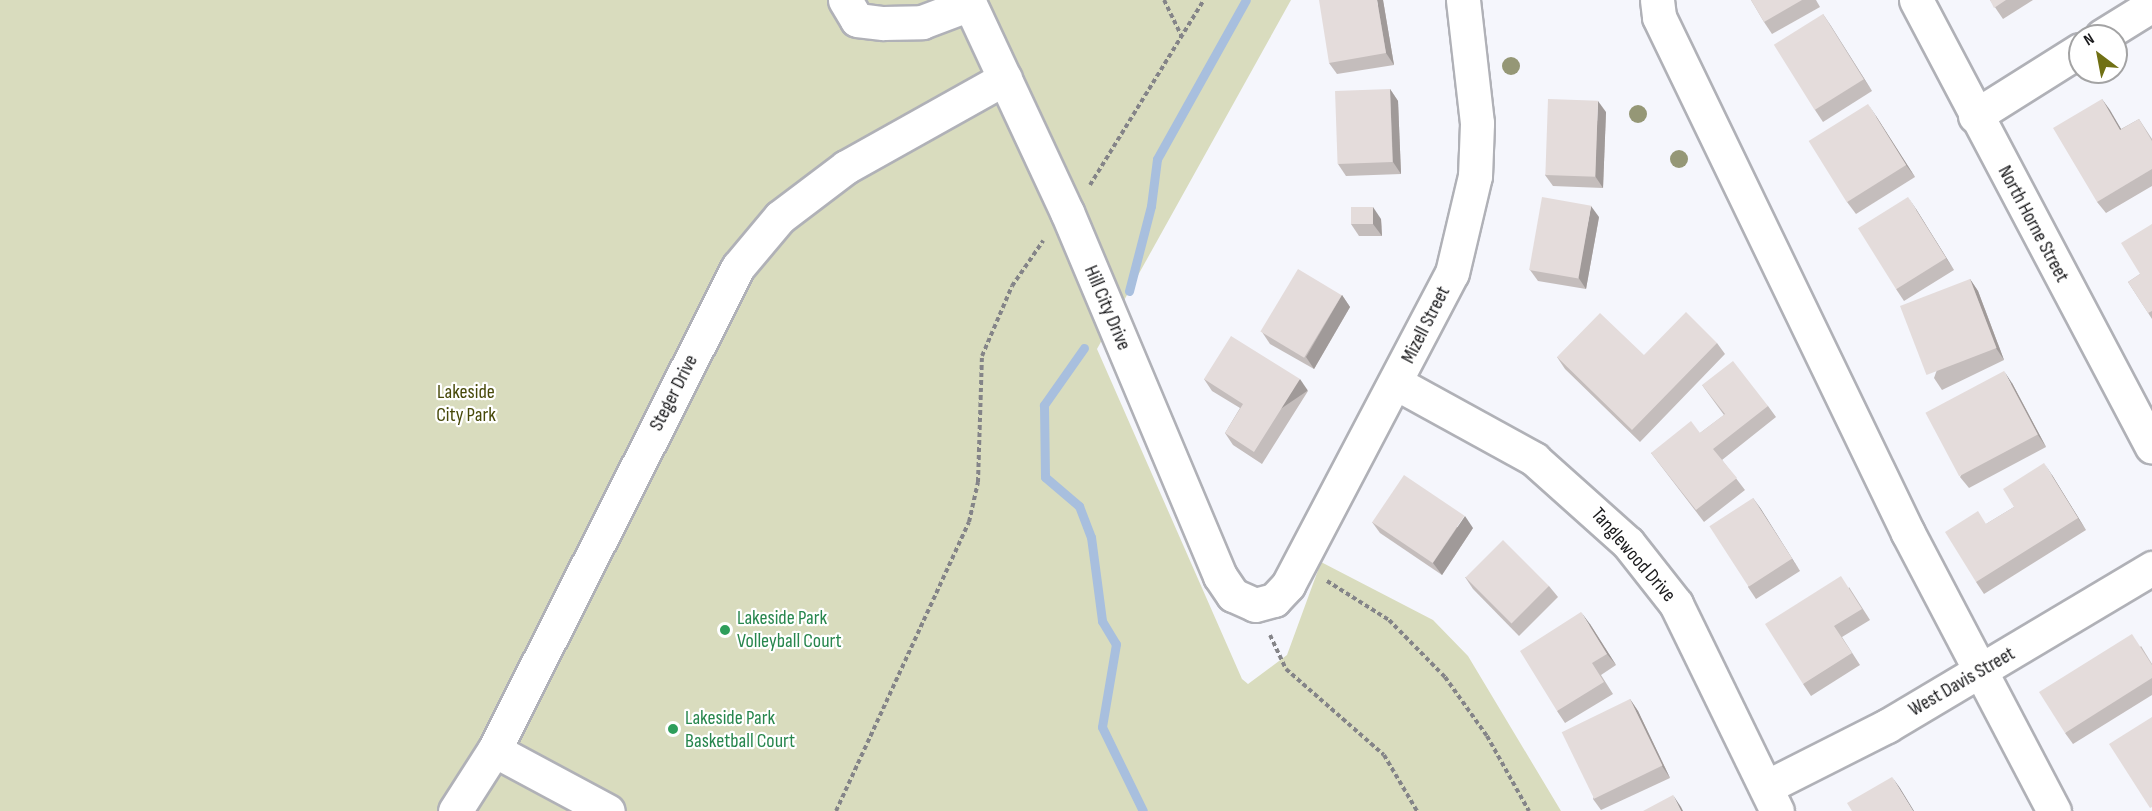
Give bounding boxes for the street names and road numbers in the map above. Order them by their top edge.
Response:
street label: North Horne Street [1992,162,2074,286]
street label: Hill City Drive [1078,262,1136,354]
street label: Mizell Street [1396,282,1456,368]
street label: Steger Drive [645,351,703,435]
street label: Tanglewood Drive [1586,503,1680,607]
street label: West Davis Street [1905,642,2019,722]

